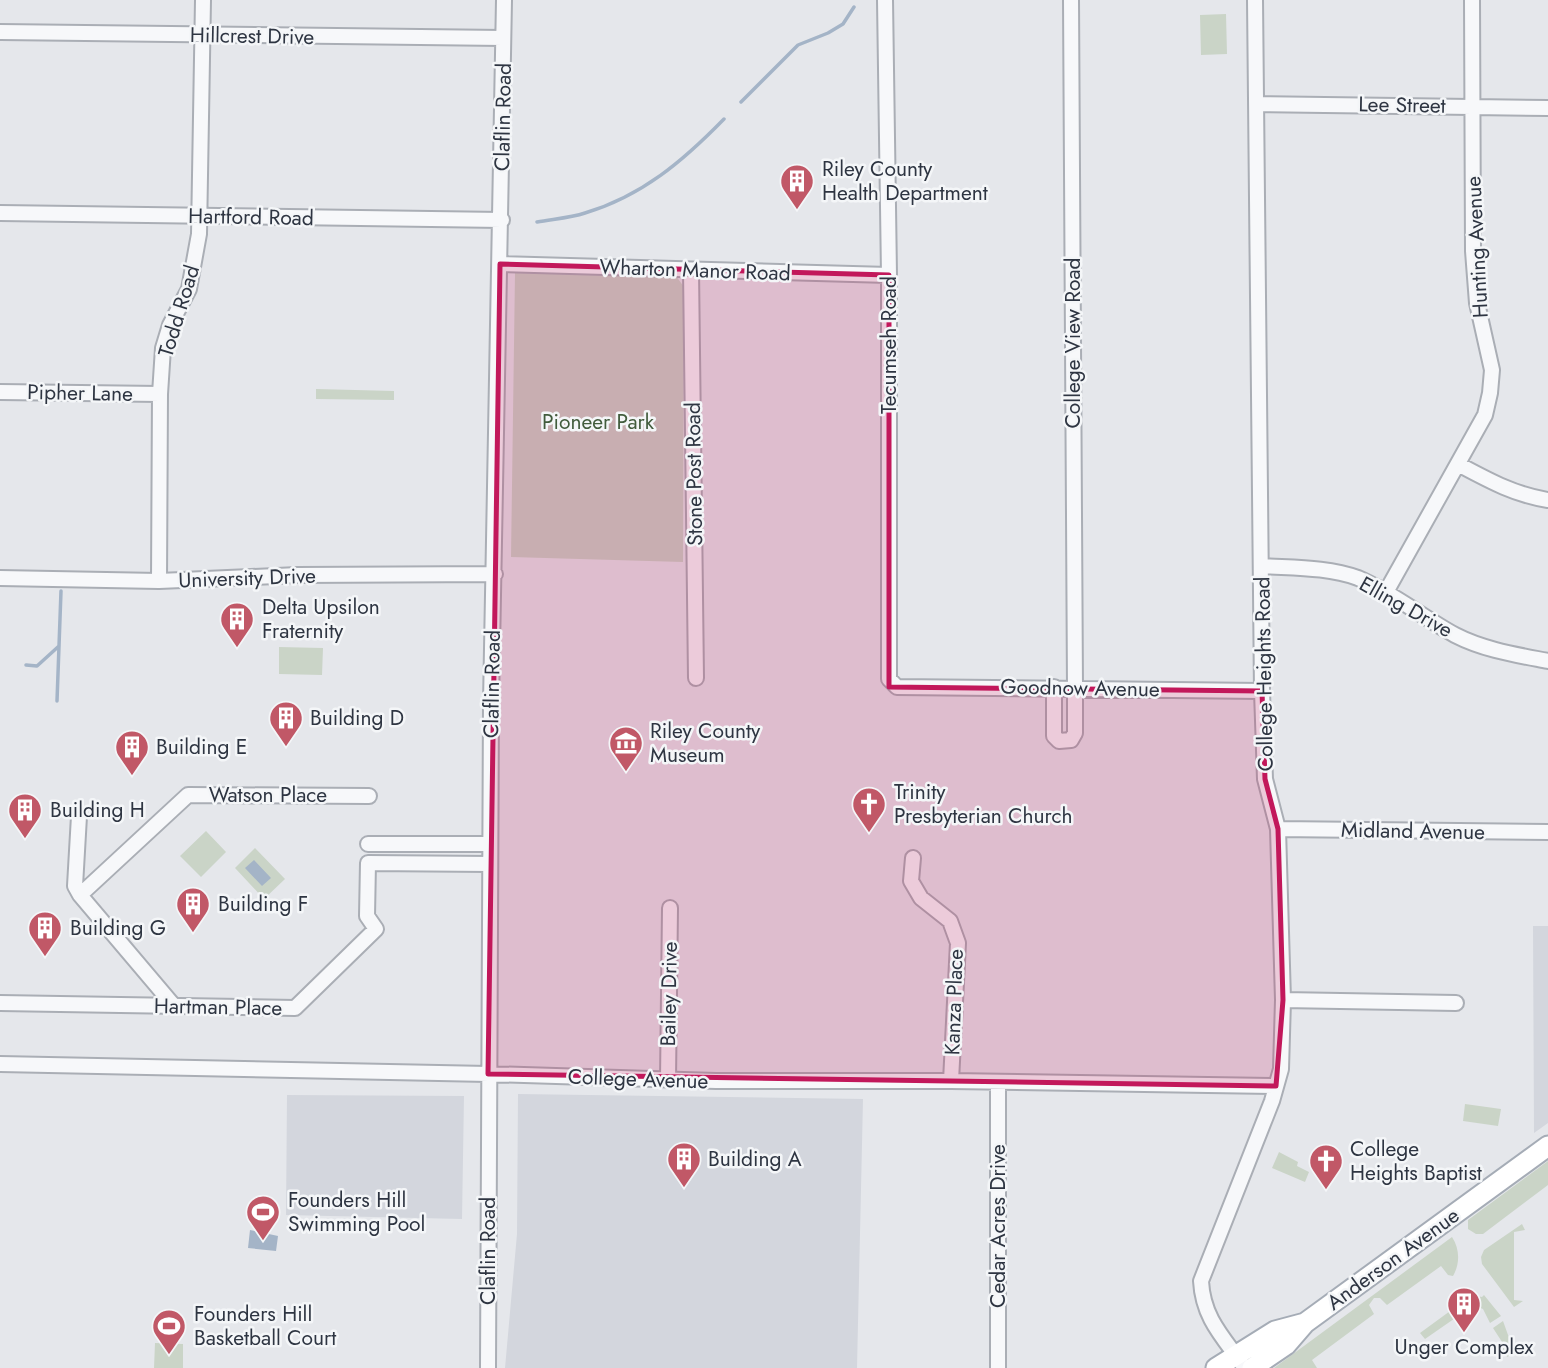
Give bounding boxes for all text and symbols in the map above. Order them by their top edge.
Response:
street label: Hillcrest Drive [190,20,315,52]
street label: Claflin Road [487,63,519,171]
street label: Lee Street [1358,89,1446,121]
place label: Riley County Health Department [822,154,988,208]
building icon: Riley County Health Department [778,162,816,211]
street label: Hunting Avenue [1458,175,1496,319]
street label: Hartford Road [188,201,314,233]
street label: Wharton Manor Road [599,252,791,288]
street label: College View Road [1058,257,1088,429]
street label: Todd Road [151,261,207,361]
street label: Tecumseh Road [874,276,904,414]
street label: Pipher Lane [27,377,133,409]
street label: Stone Post Road [678,402,710,546]
park label: Pioneer Park [542,407,655,437]
street label: University Drive [178,561,317,595]
street label: Elling Drive [1354,569,1458,645]
street label: College Heights Road [1247,576,1281,772]
place label: Delta Upsilon Fraternity [262,592,380,646]
building icon: Delta Upsilon Fraternity [218,600,256,649]
street label: Claflin Road [476,630,508,738]
street label: Goodnow Avenue [1000,672,1160,704]
building icon: Building D [267,699,305,748]
place label: Building D [310,703,404,733]
place label: Riley County Museum [650,716,761,770]
museum icon: Riley County Museum [607,724,645,773]
building icon: Building E [113,728,151,777]
place label: Building E [156,732,247,762]
place label: Trinity Presbyterian Church [894,777,1072,831]
street label: Watson Place [209,780,327,810]
church icon: Trinity Presbyterian Church [850,785,888,834]
building icon: Building H [6,791,44,840]
place label: Building H [50,795,145,825]
street label: Midland Avenue [1341,815,1485,847]
building icon: Building F [174,885,212,934]
place label: Building F [218,889,308,919]
building icon: Building G [26,909,64,958]
place label: Building G [70,913,166,943]
street label: Bailey Drive [653,941,685,1047]
street label: Kanza Place [937,948,971,1056]
street label: Hartman Place [154,991,283,1023]
street label: College Avenue [567,1062,709,1096]
place label: College Heights Baptist [1350,1134,1482,1188]
building icon: Building A [665,1140,703,1189]
church icon: College Heights Baptist [1307,1142,1345,1191]
place label: Building A [708,1144,802,1174]
street label: Cedar Acres Drive [983,1144,1013,1308]
place label: Founders Hill Swimming Pool [288,1185,425,1239]
sports icon: Founders Hill Swimming Pool [244,1193,282,1242]
street label: Claflin Road [473,1197,503,1305]
street label: Anderson Avenue [1320,1200,1466,1317]
building icon: Unger Complex [1445,1285,1483,1334]
place label: Founders Hill Basketball Court [194,1299,336,1353]
sports icon: Founders Hill Basketball Court [150,1307,188,1356]
place label: Unger Complex [1395,1332,1534,1362]

